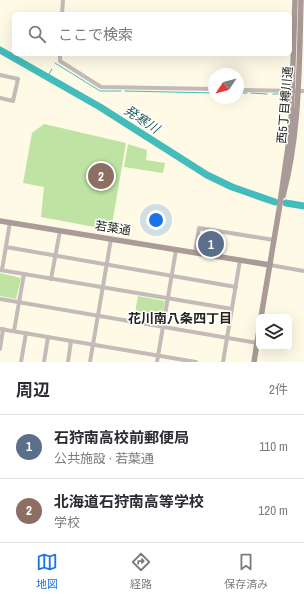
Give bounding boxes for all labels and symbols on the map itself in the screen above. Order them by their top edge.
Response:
street label: 西5丁目樽川通 [274,66,296,144]
north arrow [208,68,244,104]
water label: 発寒川 [121,102,164,138]
pin: 2 [88,161,114,191]
your location [146,210,166,230]
street label: 若葉通 [94,217,132,239]
pin: 1 [198,229,224,259]
district label: 花川南八条四丁目 [128,310,232,327]

